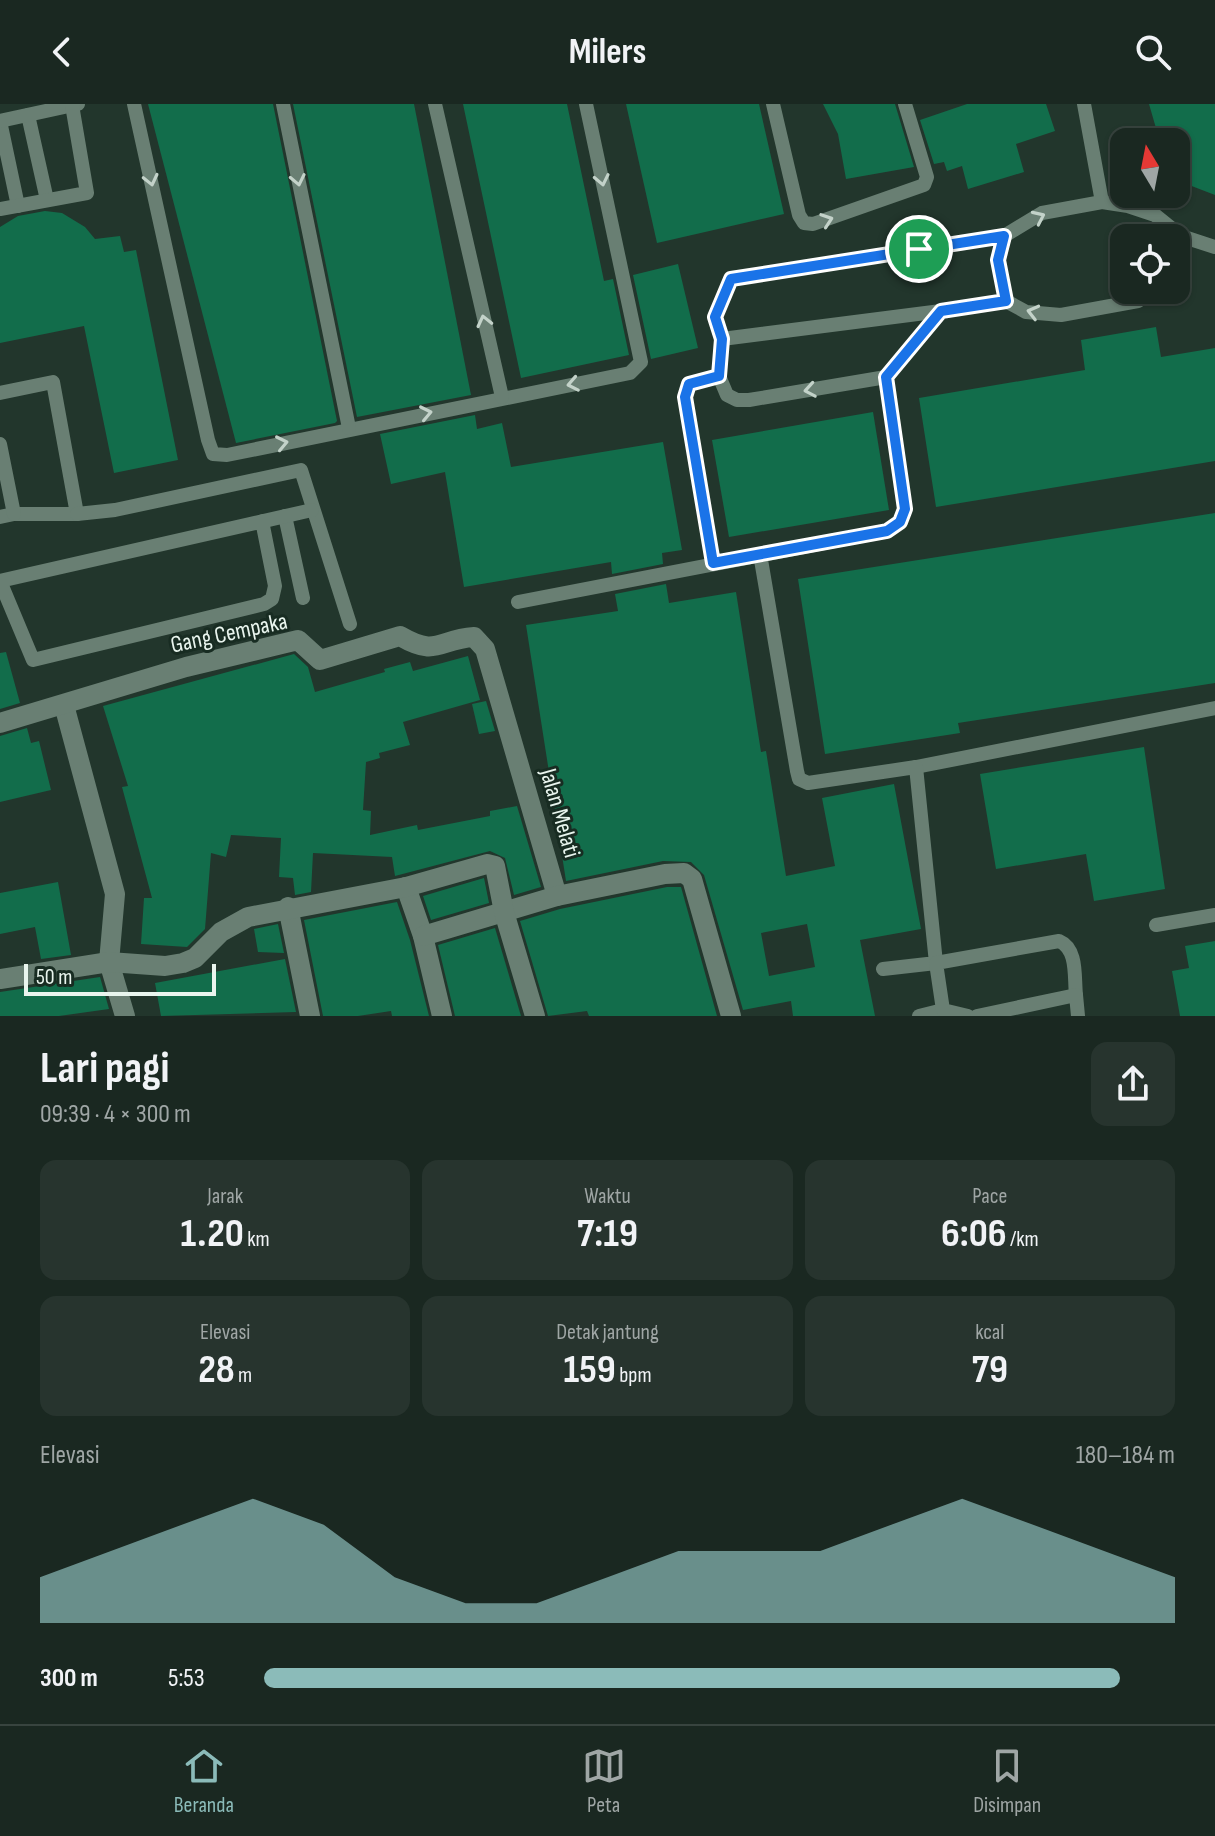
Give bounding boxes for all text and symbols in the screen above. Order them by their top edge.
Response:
icon: back [40,30,84,74]
icon: search [1131,30,1175,74]
text: Milers [569,31,646,74]
north arrow [1110,128,1190,208]
map controls [1110,128,1190,304]
one-way arrow [142,173,159,186]
one-way arrow [289,174,306,187]
one-way arrow [593,174,610,187]
one-way arrow [1030,211,1045,227]
one-way arrow [819,213,833,229]
pin [885,215,953,283]
button: locate [1110,224,1190,304]
icon: arrive [897,227,941,271]
one-way arrow [1026,304,1040,321]
one-way arrow [477,315,494,328]
one-way arrow [566,374,580,391]
one-way arrow [803,380,816,397]
one-way arrow [418,405,432,422]
one-way arrow [274,435,288,452]
street label: Gang Cempaka [168,606,290,660]
street label: Jalan Melati [533,764,587,861]
scale bar [24,960,216,996]
text: 50 m [36,964,72,991]
text: Lari pagi [40,1042,169,1095]
button: share [1091,1042,1175,1126]
text: 09:39 · 4 × 300 m [40,1099,191,1130]
text: Jarak [207,1183,243,1210]
text: Waktu [584,1183,631,1210]
text: Pace [972,1183,1007,1210]
text: 1.20 [181,1210,244,1258]
text: 7:19 [577,1210,638,1258]
text: 6:06 [941,1210,1007,1258]
text: km [244,1226,270,1253]
text: /km [1007,1226,1039,1253]
text: Elevasi [200,1319,250,1346]
text: Detak jantung [556,1319,659,1346]
text: kcal [975,1319,1004,1346]
text: 28 [198,1346,235,1394]
text: 159 [563,1346,616,1394]
text: 79 [972,1346,1008,1394]
text: m [235,1362,252,1389]
text: bpm [616,1362,652,1389]
text: Elevasi [40,1440,100,1471]
text: 180–184 m [1076,1440,1175,1471]
text: 300 m [40,1663,98,1694]
text: 5:53 [168,1663,205,1694]
tab: Beranda [174,1744,234,1819]
tab: Peta [582,1744,626,1819]
tab: Disimpan [973,1744,1041,1819]

